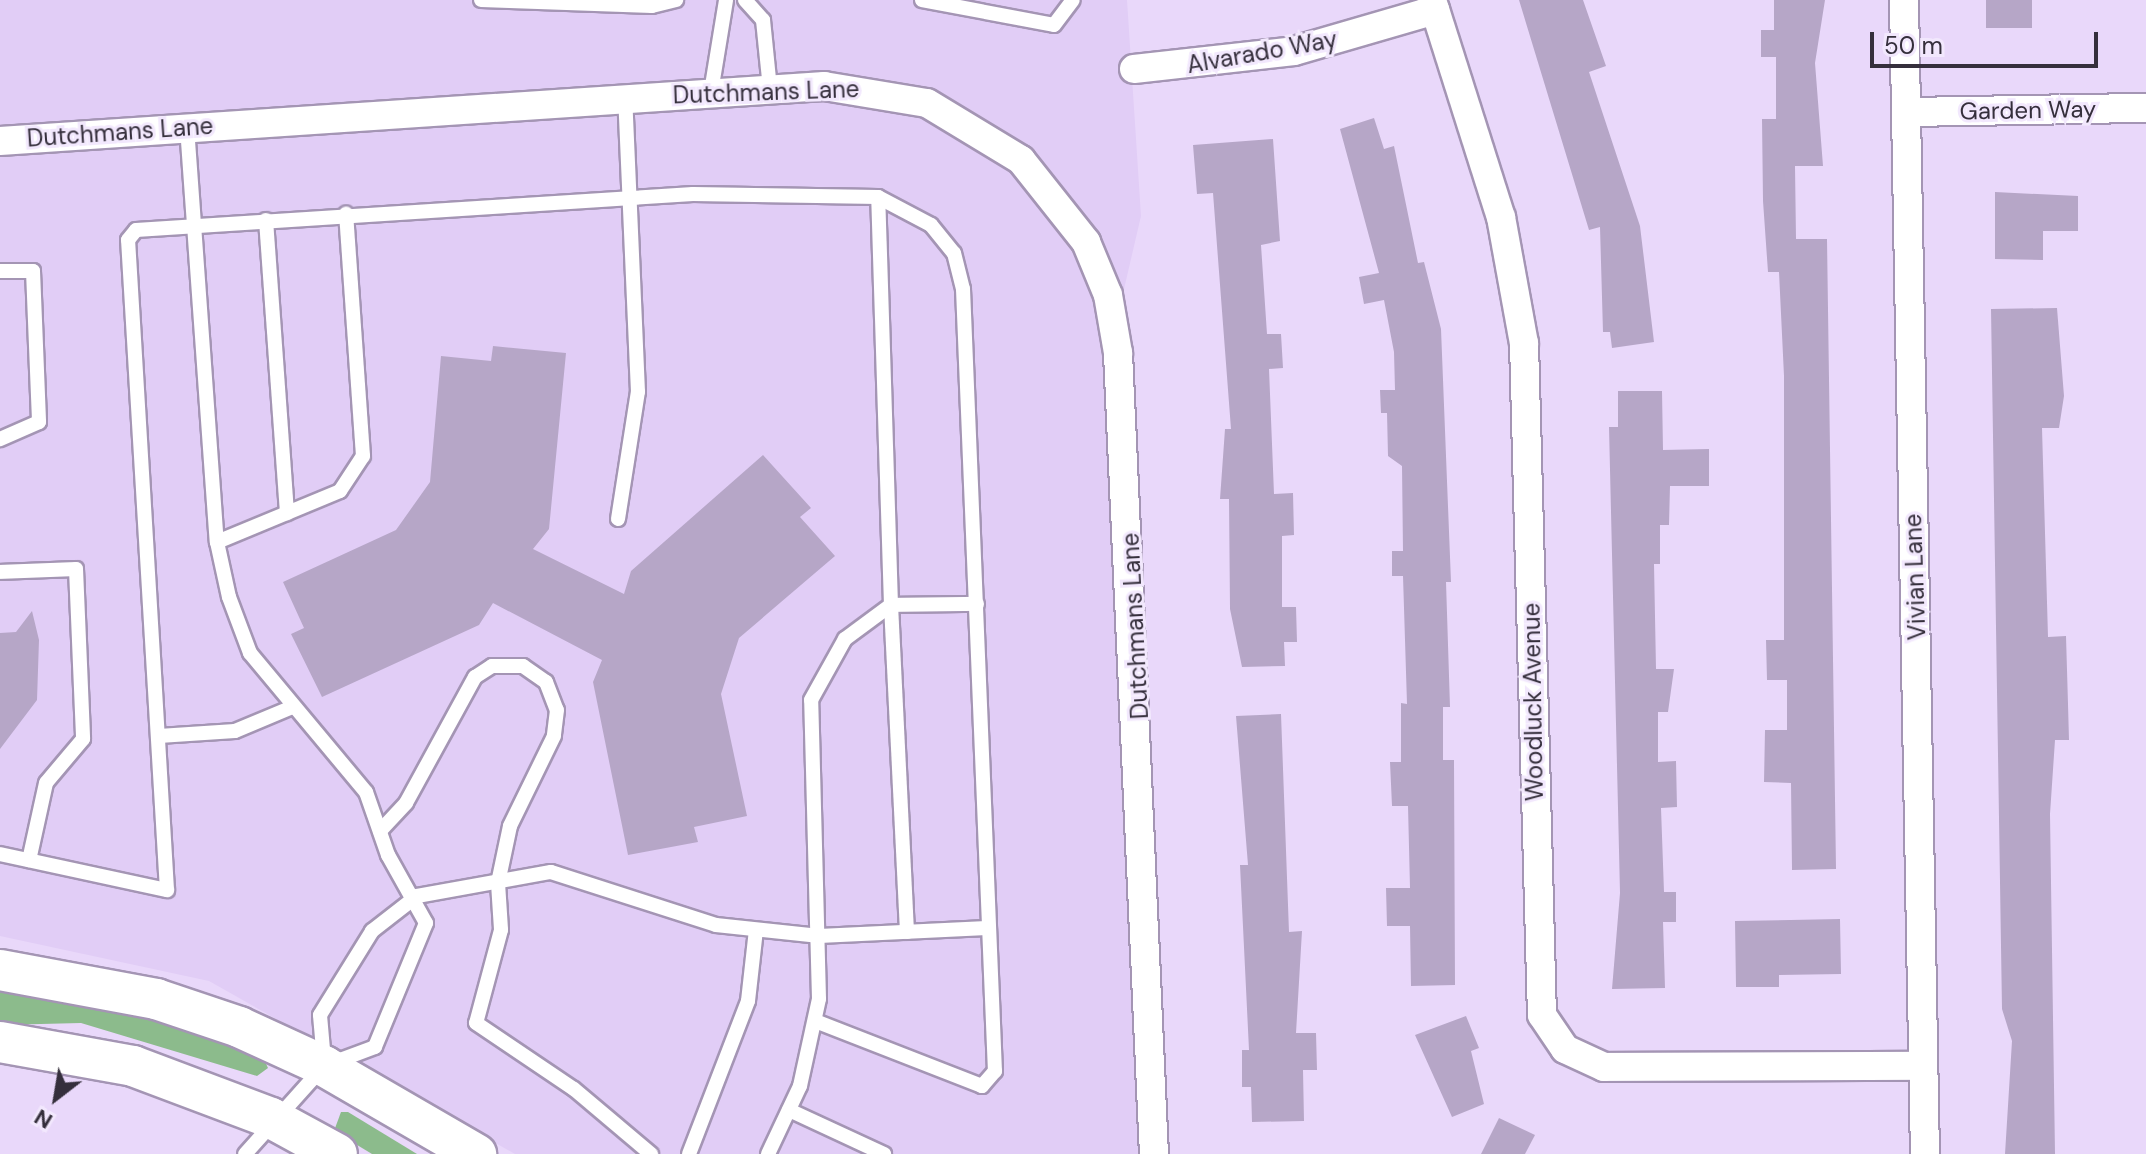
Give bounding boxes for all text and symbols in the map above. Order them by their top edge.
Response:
scale bar [1874,16,2102,66]
street label: Alvarado Way [1185,25,1339,79]
text: 50 m [1884,30,1943,61]
street label: Dutchmans Lane [672,74,860,110]
street label: Garden Way [1959,94,2097,126]
street label: Dutchmans Lane [26,111,214,153]
street label: Vivian Lane [1898,513,1932,641]
street label: Dutchmans Lane [1116,532,1154,720]
street label: Woodluck Avenue [1517,603,1549,801]
north arrow [16,1058,96,1138]
text: N [29,1102,58,1136]

